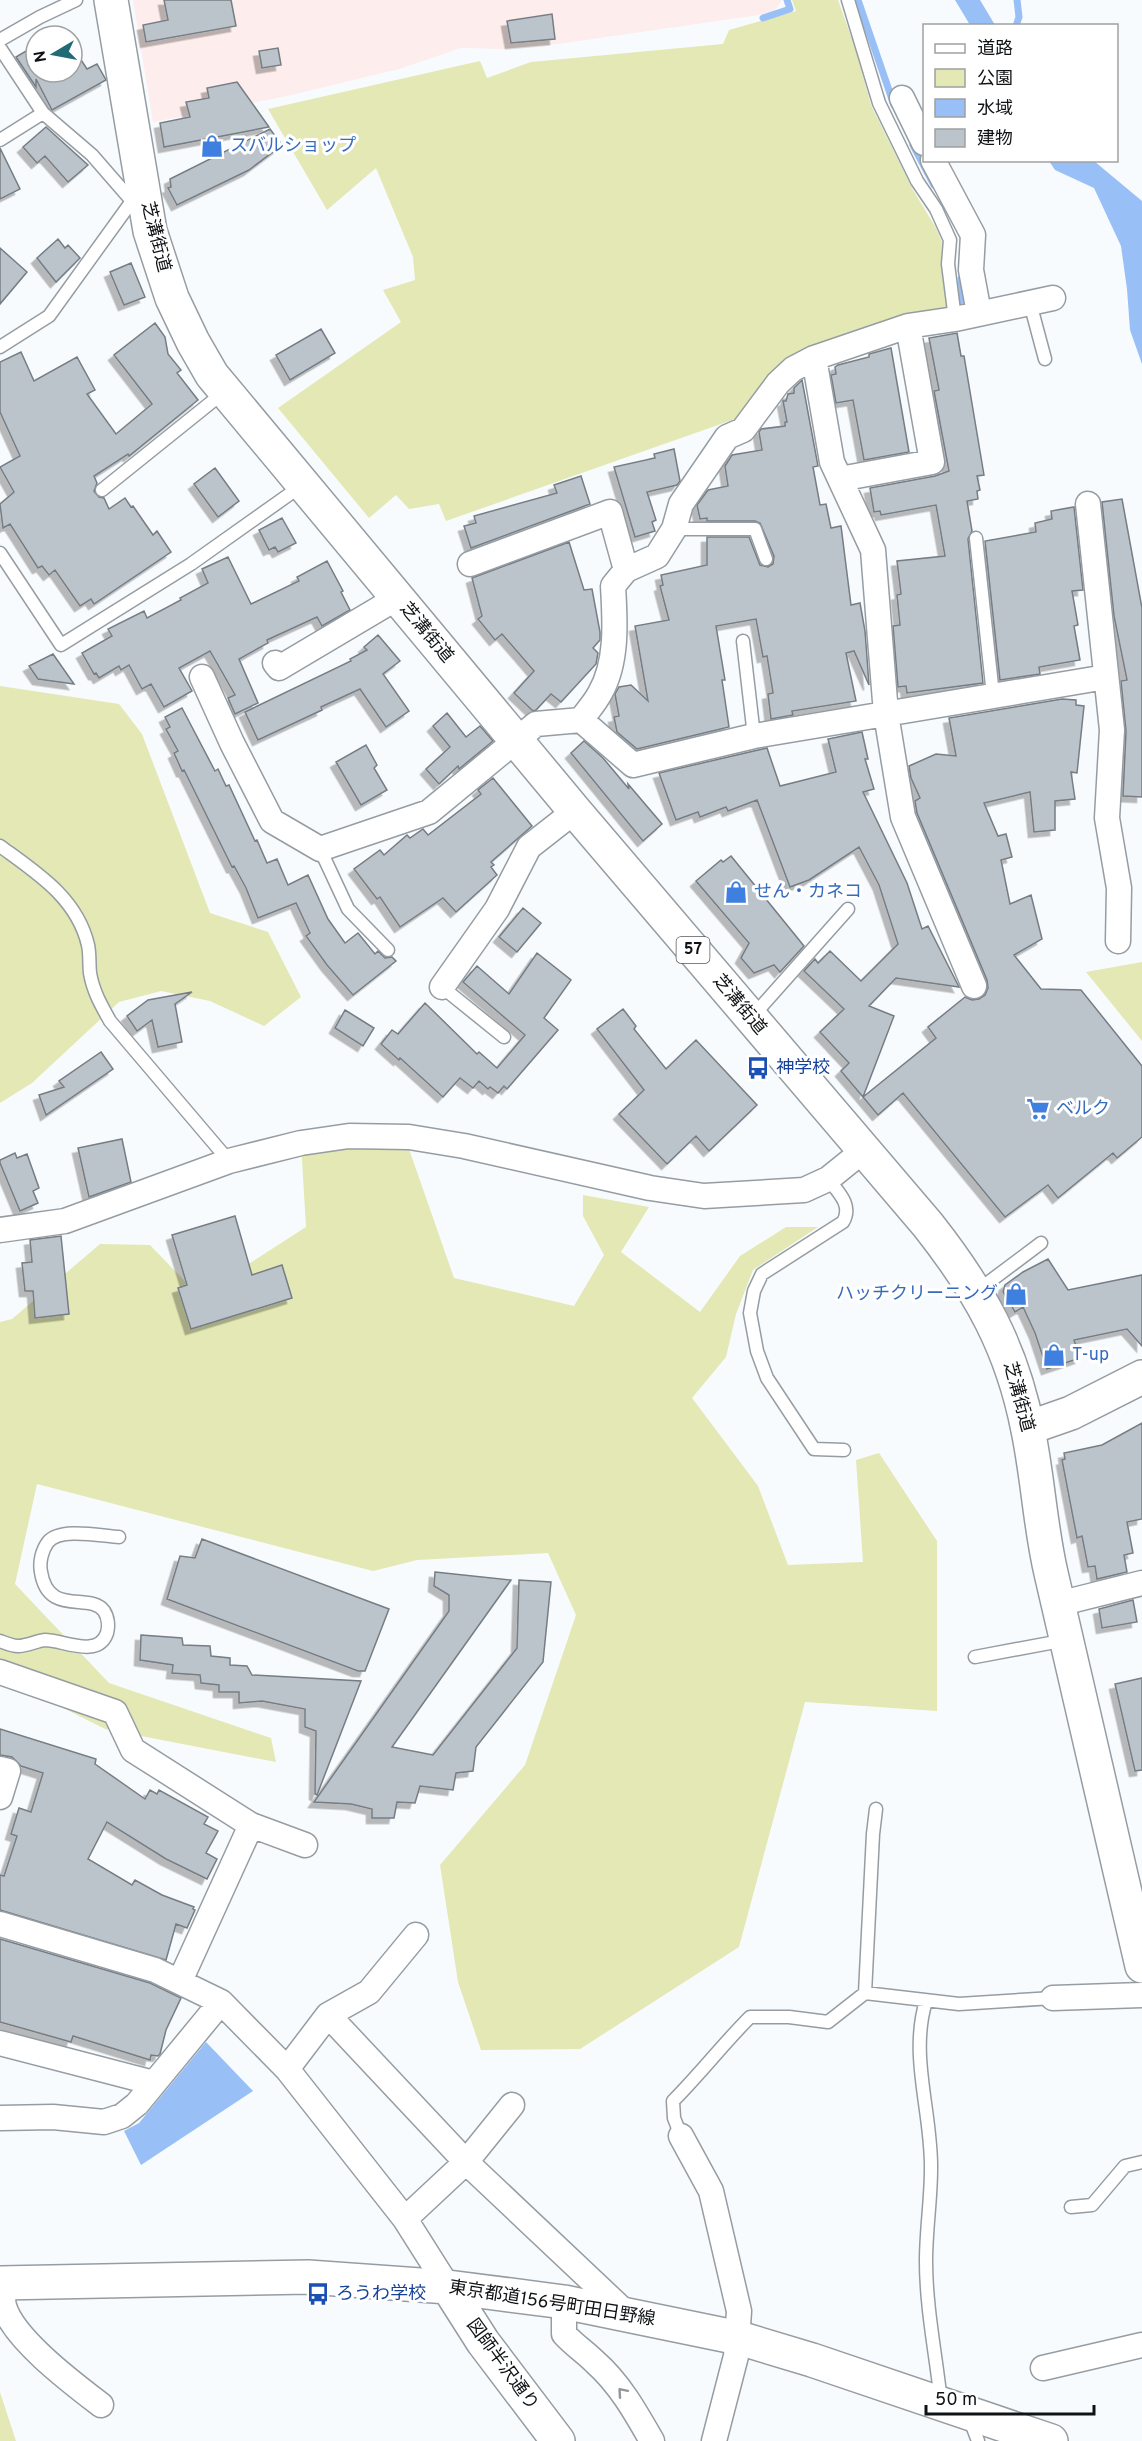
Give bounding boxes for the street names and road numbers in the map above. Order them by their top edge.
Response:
street label: 芝溝街道 [135,199,175,275]
street label: 芝溝街道 [394,598,458,668]
road number: 57 [676,937,710,963]
street label: 芝溝街道 [707,970,771,1040]
street label: 芝溝街道 [998,1359,1038,1435]
street label: 東京都道156号町田日野線 [447,2276,657,2332]
street label: 図師半沢通り [461,2315,543,2415]

